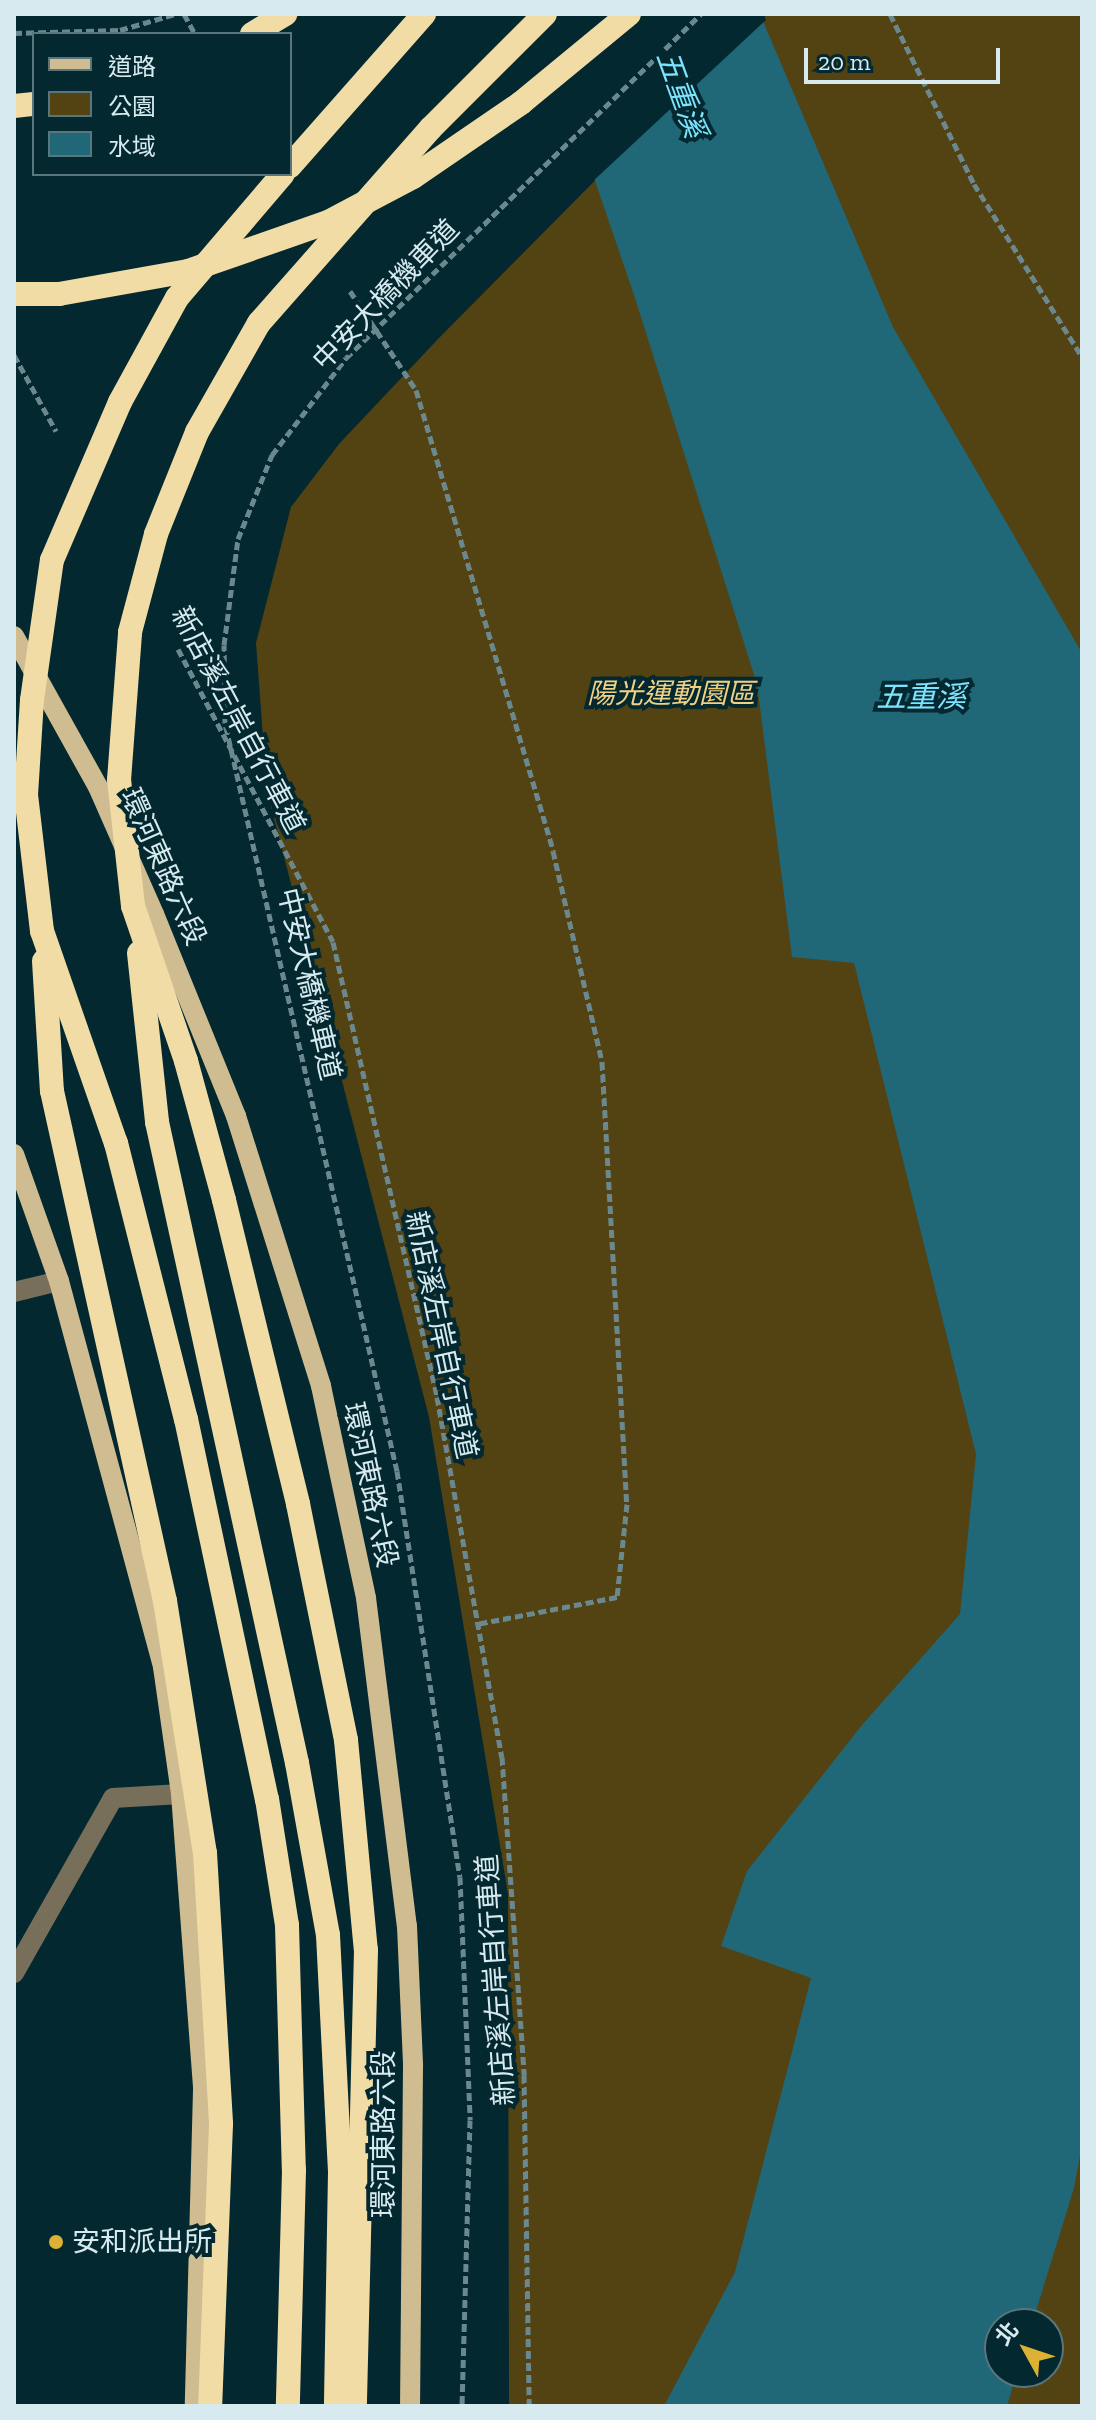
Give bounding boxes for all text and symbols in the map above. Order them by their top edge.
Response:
legend [32,32,292,176]
scale bar [808,32,1004,82]
water label: 五重溪 [649,46,713,142]
text: 20 m [818,47,870,76]
text: 道路 [108,52,156,81]
text: 公園 [108,92,156,121]
text: 水域 [108,132,156,161]
street label: 中安大橋機車道 [306,213,466,377]
street label: 新店溪左岸自行車道 [164,601,312,839]
park label: 陽光運動園區 [587,677,755,711]
water label: 五重溪 [876,679,966,715]
street label: 環河東路六段 [113,783,213,951]
street label: 中安大橋機車道 [271,885,347,1083]
street label: 新店溪左岸自行車道 [398,1208,484,1462]
street label: 環河東路六段 [336,1399,404,1571]
street label: 新店溪左岸自行車道 [470,1853,522,2107]
street label: 環河東路六段 [367,2050,401,2218]
place label: 安和派出所 [72,2225,212,2259]
marker: 安和派出所 [47,2233,65,2251]
north arrow [984,2308,1064,2388]
text: 北 [989,2316,1024,2351]

